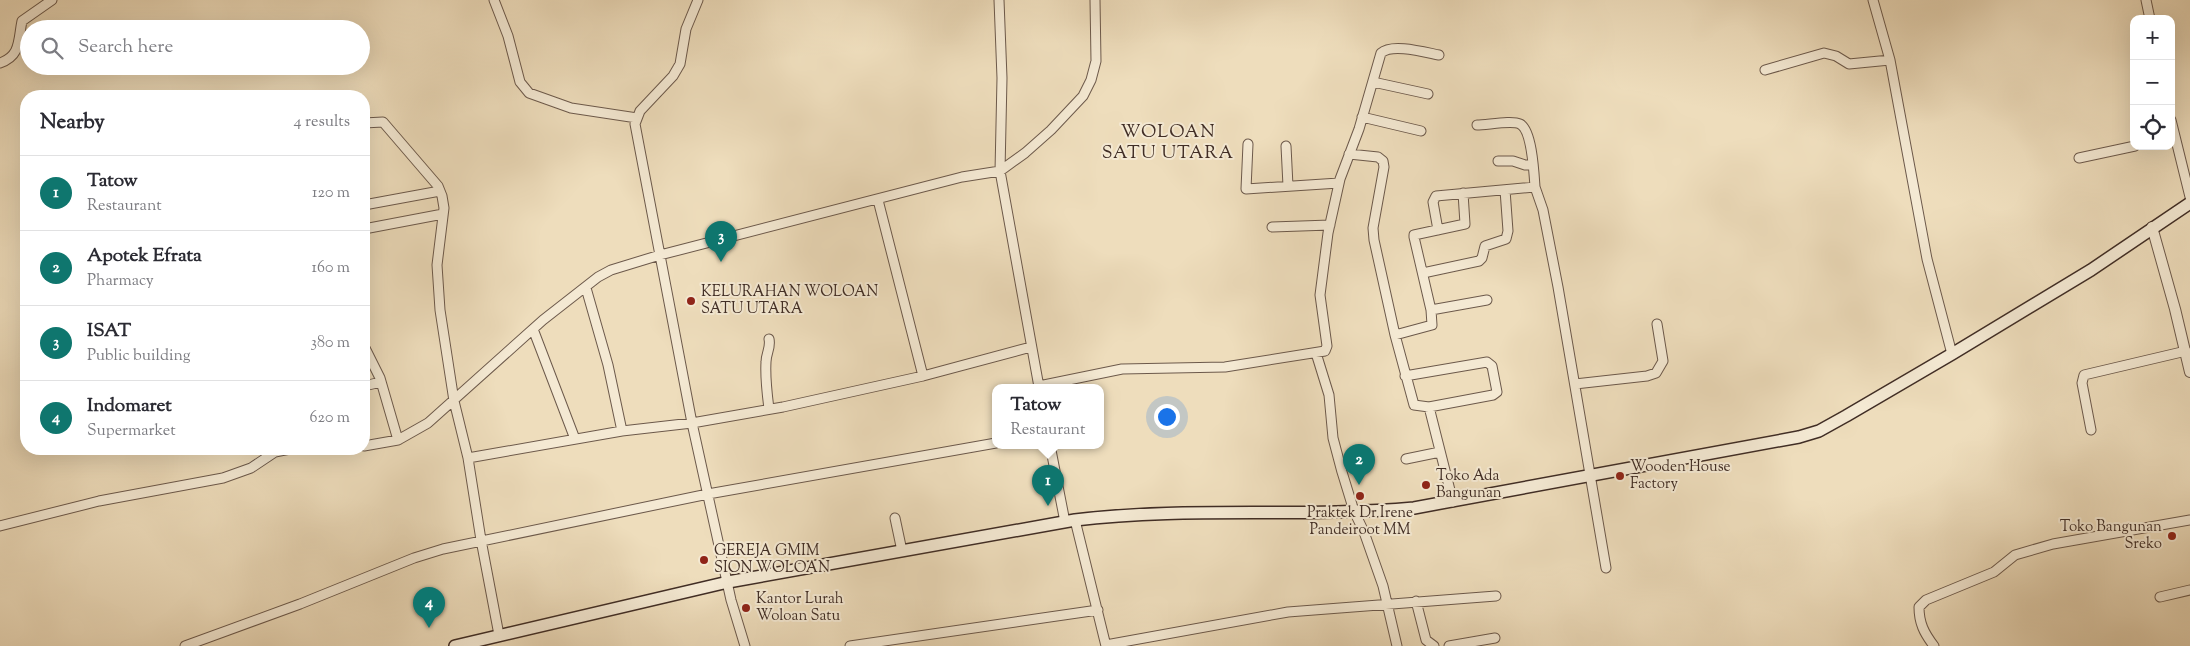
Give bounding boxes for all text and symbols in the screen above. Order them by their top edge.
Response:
map controls [2130,15,2175,150]
button: + [2130,15,2175,60]
search box [20,20,370,75]
icon: search [38,34,66,62]
text: Search here [78,34,173,61]
button: − [2130,60,2175,105]
button: locate [2130,105,2175,150]
text: Nearby [40,108,105,138]
text: 4 results [294,111,350,134]
district label: WOLOAN SATU UTARA [1102,120,1234,167]
text: Tatow [87,168,138,195]
text: 1 [53,182,59,205]
text: 120 m [312,182,350,205]
text: Restaurant [87,195,162,218]
pin: 3 [705,221,737,262]
text: Apotek Efrata [87,243,202,270]
text: 2 [52,257,60,280]
text: 160 m [312,257,350,280]
text: Pharmacy [87,270,154,293]
place label: KELURAHAN WOLOAN SATU UTARA [701,282,878,320]
marker: KELURAHAN WOLOAN SATU UTARA [685,295,697,307]
text: ISAT [87,318,131,345]
text: 3 [53,332,59,355]
text: 380 m [310,332,350,355]
text: Public building [87,345,191,368]
popup [992,384,1104,449]
text: Tatow [1011,392,1061,419]
text: Indomaret [87,393,172,420]
your location [1154,404,1180,430]
text: 4 [52,407,60,430]
text: 620 m [310,407,350,430]
text: Restaurant [1011,419,1085,442]
text: Supermarket [87,420,176,443]
pin: 2 [1343,444,1375,485]
place label: Wooden House Factory [1630,457,1731,495]
pin: 1 [1032,465,1064,506]
place label: Toko Ada Bangunan [1436,466,1502,504]
marker: Wooden House Factory [1614,470,1626,482]
marker: Toko Ada Bangunan [1420,479,1432,491]
marker: Praktek Dr Irene Pandeiroot MM [1354,490,1366,502]
place label: Praktek Dr Irene Pandeiroot MM [1307,503,1413,541]
place label: Toko Bangunan Sreko [2060,517,2162,555]
marker: Toko Bangunan Sreko [2166,530,2178,542]
place label: GEREJA GMIM SION WOLOAN [714,541,830,579]
marker: GEREJA GMIM SION WOLOAN [698,554,710,566]
pin: 4 [413,587,445,628]
place label: Kantor Lurah Woloan Satu [756,589,844,627]
marker: Kantor Lurah Woloan Satu [740,602,752,614]

